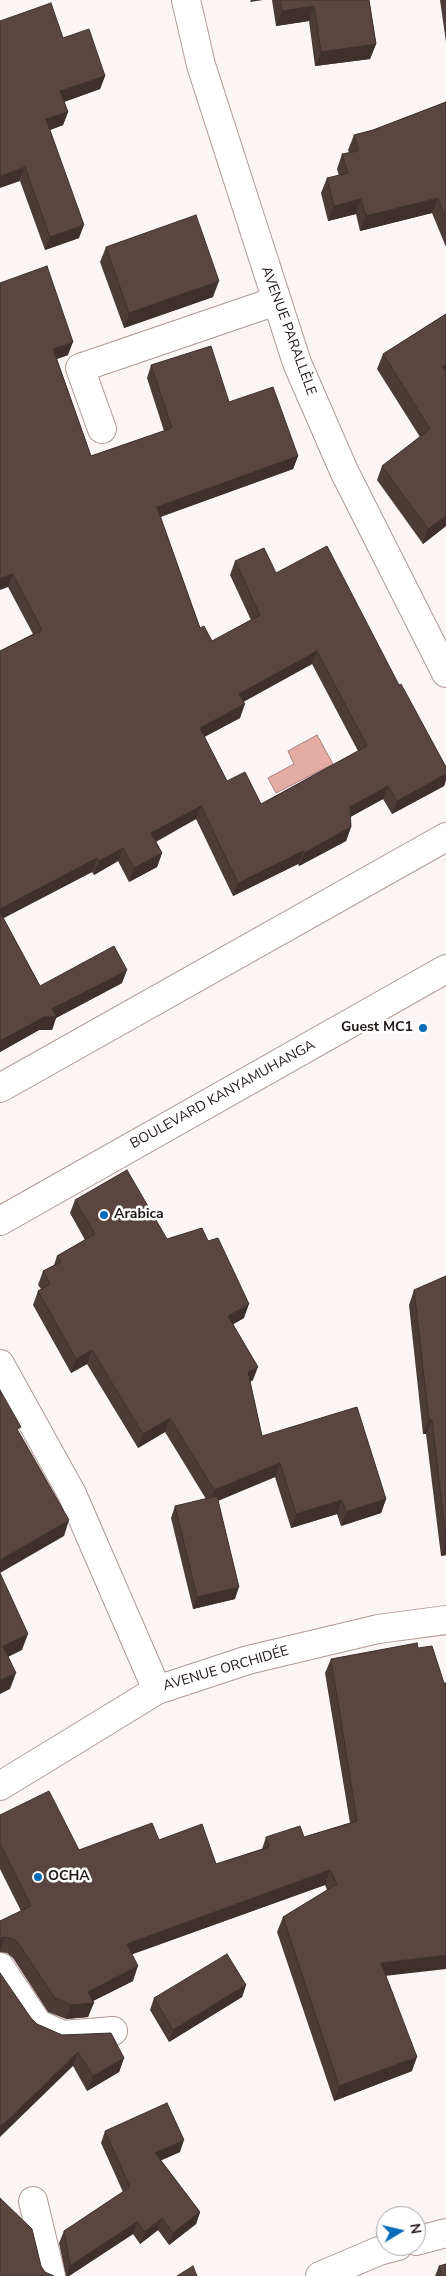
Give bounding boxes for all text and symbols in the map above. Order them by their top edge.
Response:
street label: AVENUE PARALLÈLE [257,264,319,398]
place label: Guest MC1 [341,1020,413,1036]
marker: Guest MC1 [417,1022,429,1034]
street label: BOULEVARD KANYAMUHANGA [128,1037,318,1153]
place label: Arabica [114,1207,164,1223]
marker: Arabica [98,1209,110,1221]
street label: AVENUE ORCHIDÉE [161,1643,291,1695]
place label: OCHA [48,1869,90,1885]
marker: OCHA [32,1871,44,1883]
north arrow [376,2206,426,2256]
text: N [405,2222,426,2235]

